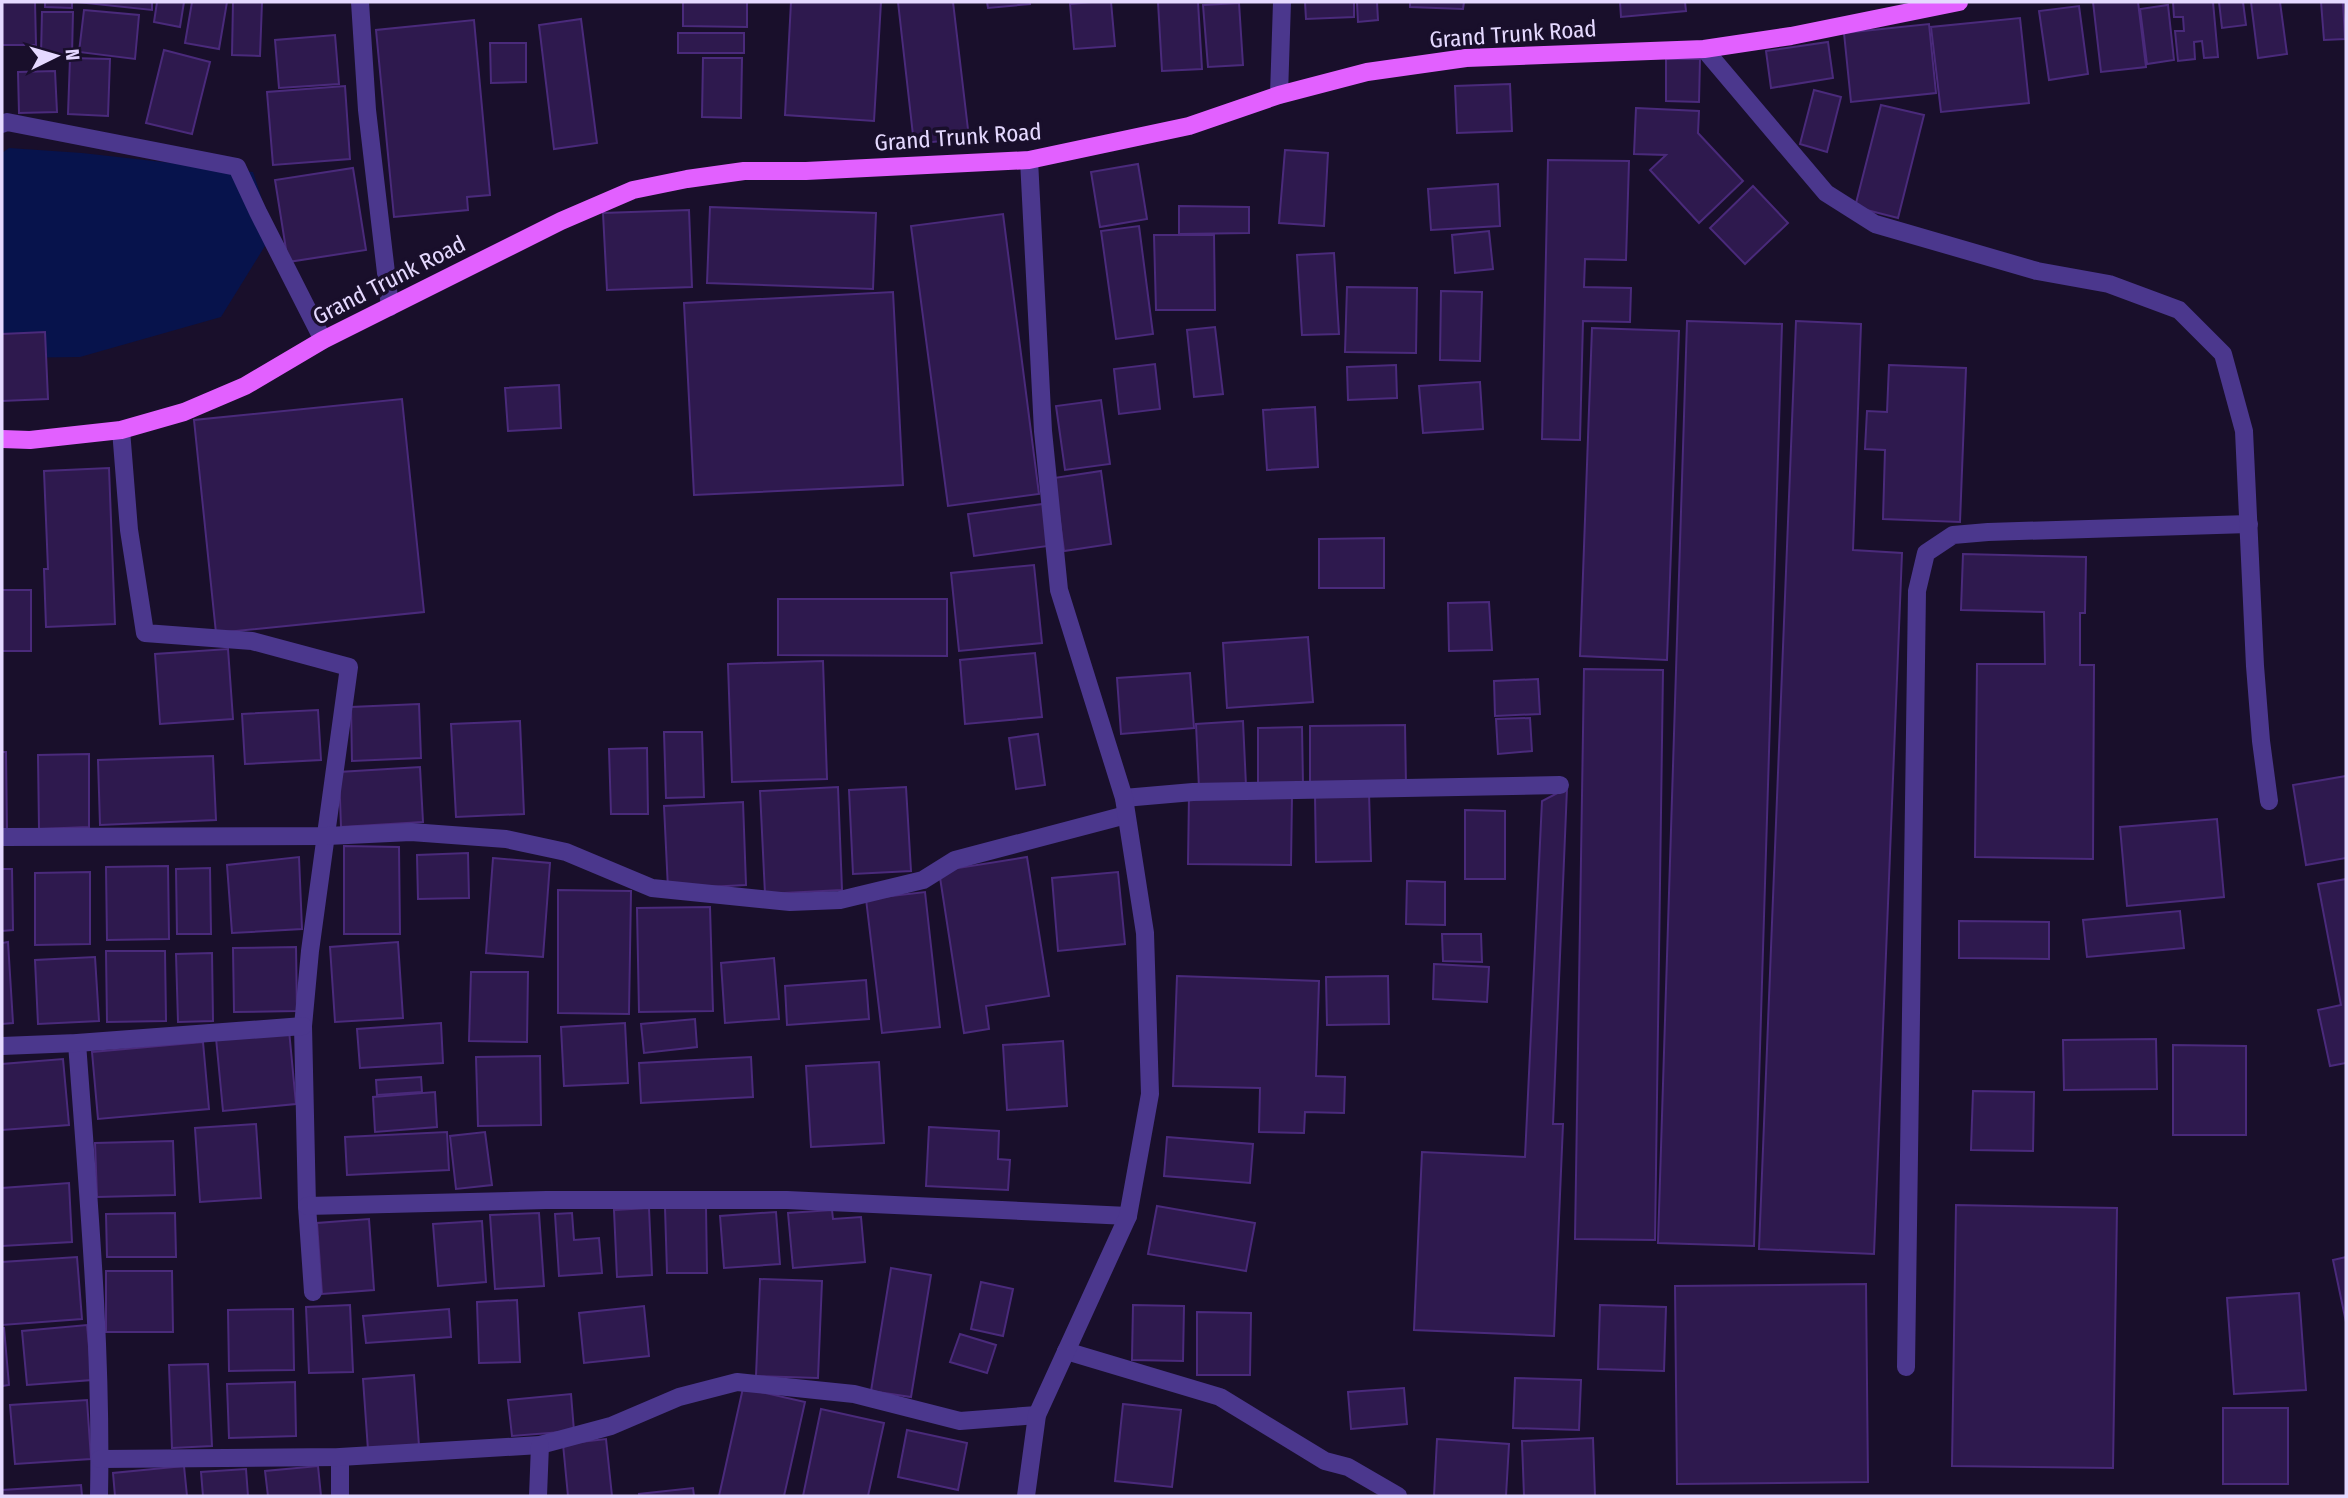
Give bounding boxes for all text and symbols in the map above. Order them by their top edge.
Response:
street label: Grand Trunk Road [1428,14,1598,54]
north arrow [21,21,91,91]
text: N [60,48,84,61]
street label: Grand Trunk Road [873,117,1043,157]
street label: Grand Trunk Road [308,229,470,331]

